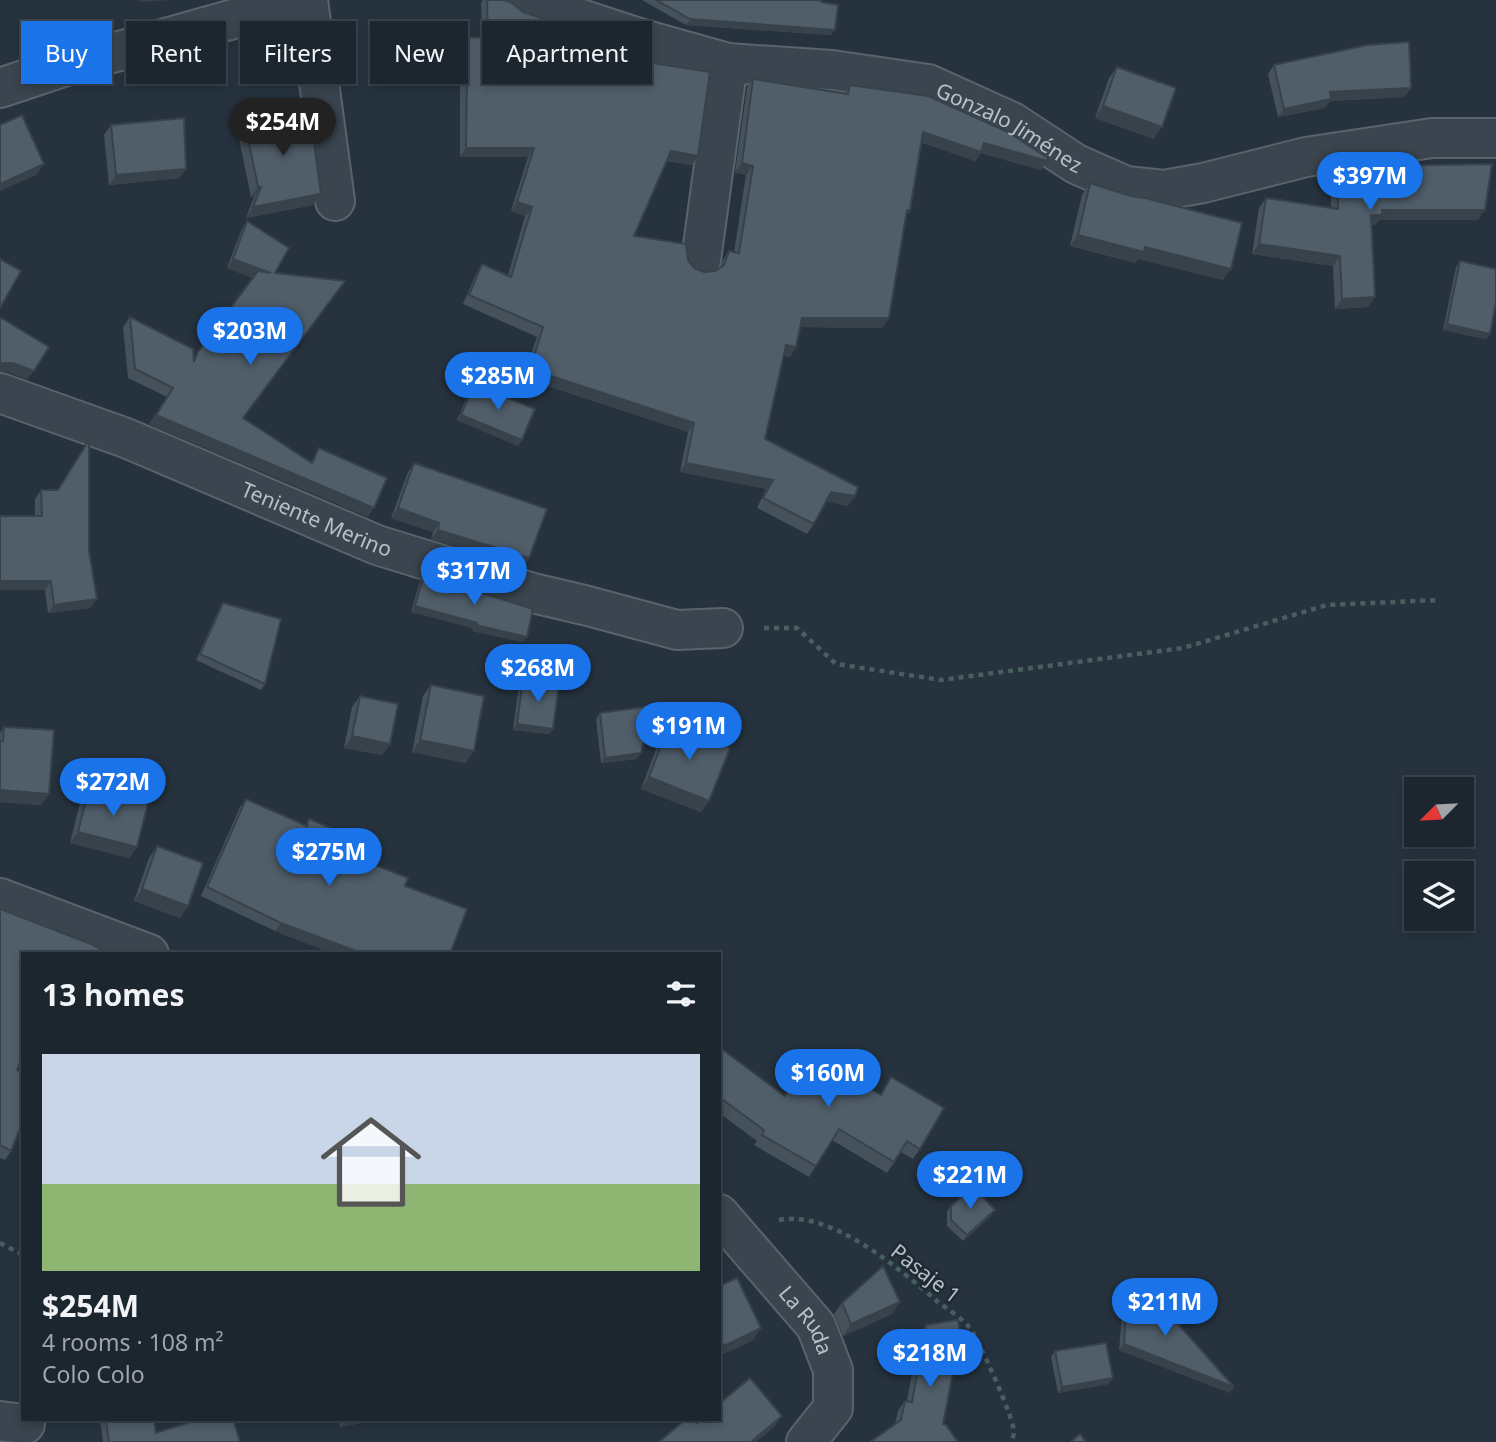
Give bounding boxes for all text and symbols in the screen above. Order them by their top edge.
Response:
chip: Buy [21,21,112,84]
chip: Rent [126,21,226,84]
chip: Filters [240,21,356,84]
chip: New [370,21,468,84]
chip: Apartment [482,21,652,84]
street label: Gonzalo Jiménez [932,76,1087,179]
pin: $254M [234,99,332,158]
text: $254M [246,105,320,137]
pin: $397M [1321,152,1419,212]
text: $397M [1333,159,1407,191]
pin: $203M [201,308,299,367]
text: $203M [213,314,287,346]
pin: $285M [449,352,547,412]
text: $285M [461,359,535,391]
street label: Teniente Merino [237,475,395,563]
pin: $317M [425,548,523,607]
text: $317M [437,554,511,586]
pin: $268M [489,644,587,704]
text: $268M [501,651,575,683]
pin: $191M [640,702,738,762]
text: $191M [652,709,726,741]
pin: $272M [64,758,162,818]
text: $272M [76,765,150,797]
north arrow [1404,777,1474,847]
map controls [1404,777,1474,931]
pin: $275M [280,828,378,888]
text: $275M [292,835,366,867]
button: layers [1404,861,1474,931]
text: 13 homes [42,974,185,1015]
icon: filters [662,975,700,1013]
pin: $160M [779,1050,877,1109]
text: $160M [791,1056,865,1088]
icon: home [308,1099,434,1225]
pin: $221M [921,1152,1019,1211]
text: $221M [933,1158,1007,1190]
street label: Pasaje 1 [885,1237,967,1309]
pin: $211M [1116,1278,1214,1338]
street label: La Ruda [773,1279,840,1358]
text: $254M [42,1285,139,1326]
text: $211M [1128,1285,1202,1317]
text: 4 rooms · 108 m² [42,1326,224,1358]
pin: $218M [881,1330,979,1389]
text: $218M [893,1336,967,1368]
text: Colo Colo [42,1358,145,1390]

